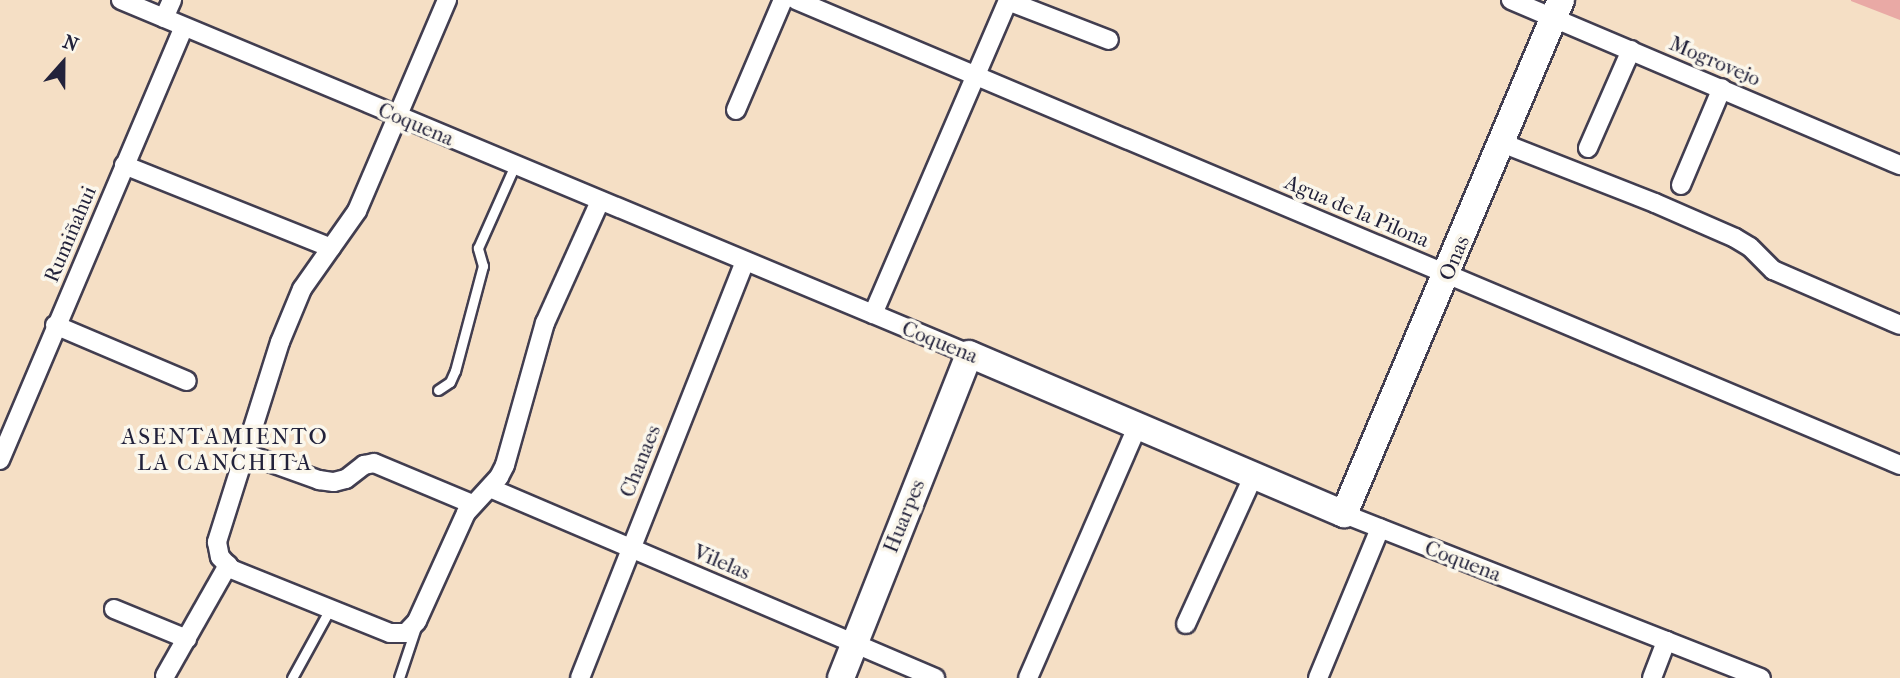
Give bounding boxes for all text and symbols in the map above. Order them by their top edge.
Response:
north arrow [28,28,98,98]
text: N [60,31,81,56]
street label: Mogrovejo [1666,31,1764,91]
street label: Coquena [374,97,458,151]
street label: Agua de la Pilona [1281,169,1433,253]
street label: Rumiñahui [38,182,102,286]
street label: Onas [1433,232,1475,284]
street label: Coquena [898,315,982,369]
street label: Chanaes [614,421,666,501]
district label: ASENTAMIENTO LA CANCHITA [123,423,327,477]
street label: Huarpes [878,476,930,556]
street label: Coquena [1421,535,1505,587]
street label: Vilelas [690,539,754,585]

